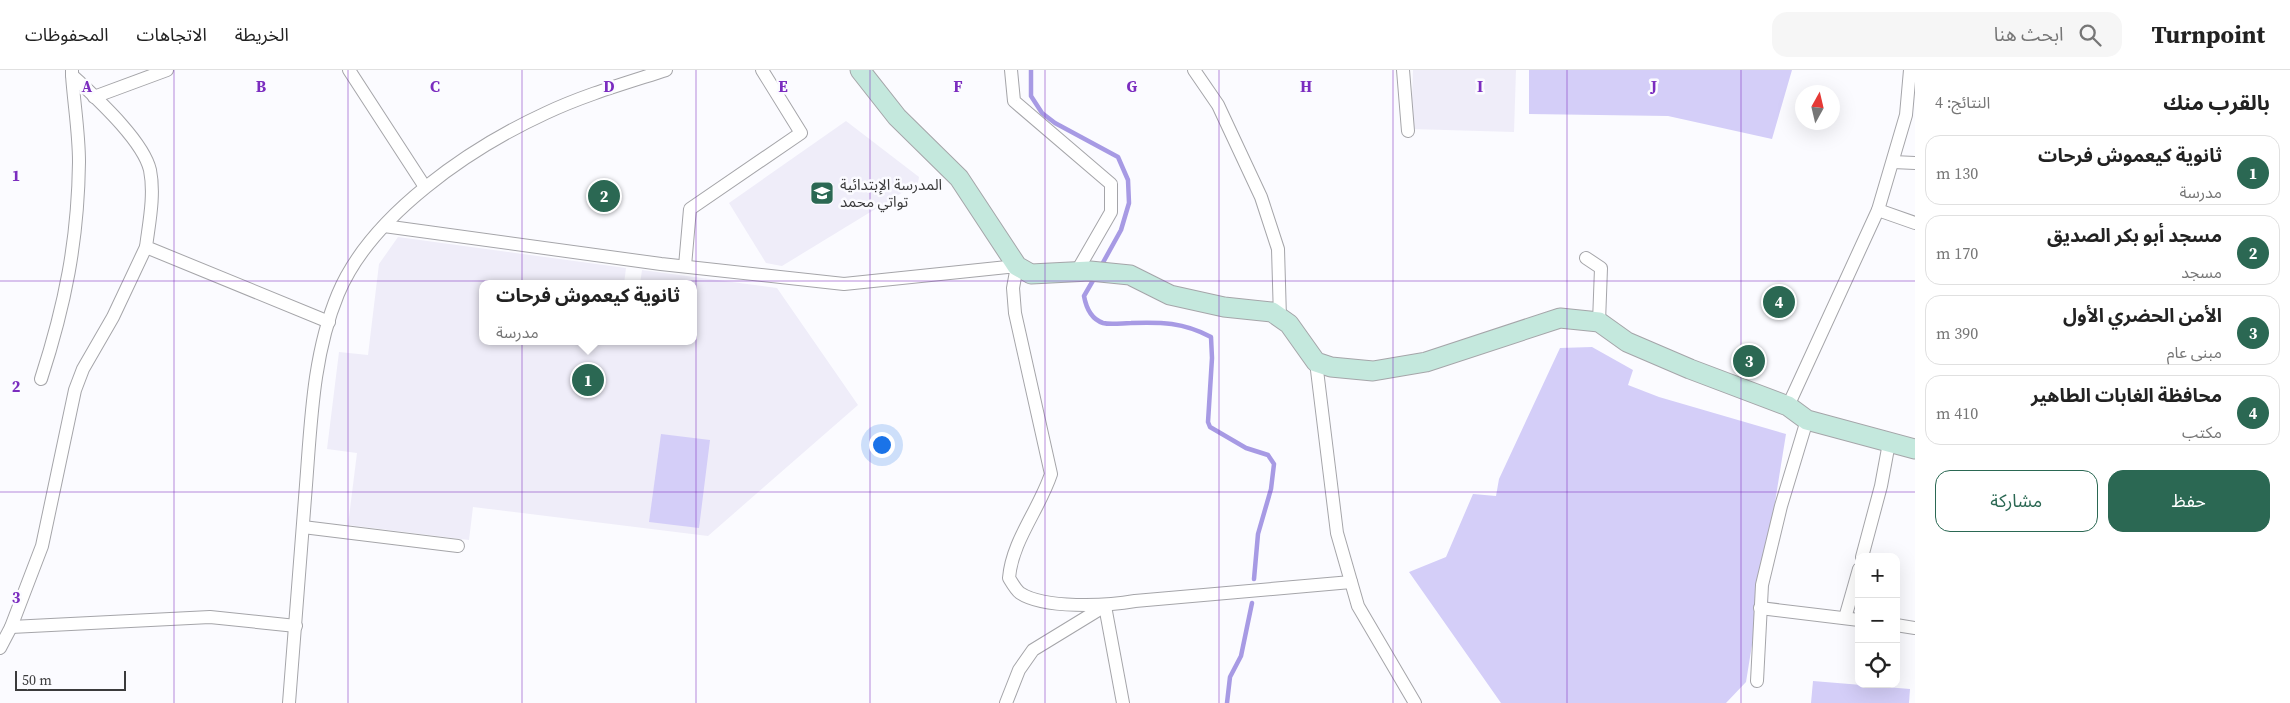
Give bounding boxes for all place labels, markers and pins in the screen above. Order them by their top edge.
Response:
place label: المدرسة الإبتدائية تواتي محمد [840,174,942,213]
pin: 2 [588,177,620,215]
school or university icon: المدرسة الإبتدائية تواتي محمد [809,180,835,206]
pin: 4 [1763,283,1795,321]
pin: 3 [1733,342,1765,380]
pin: 1 [572,361,604,399]

